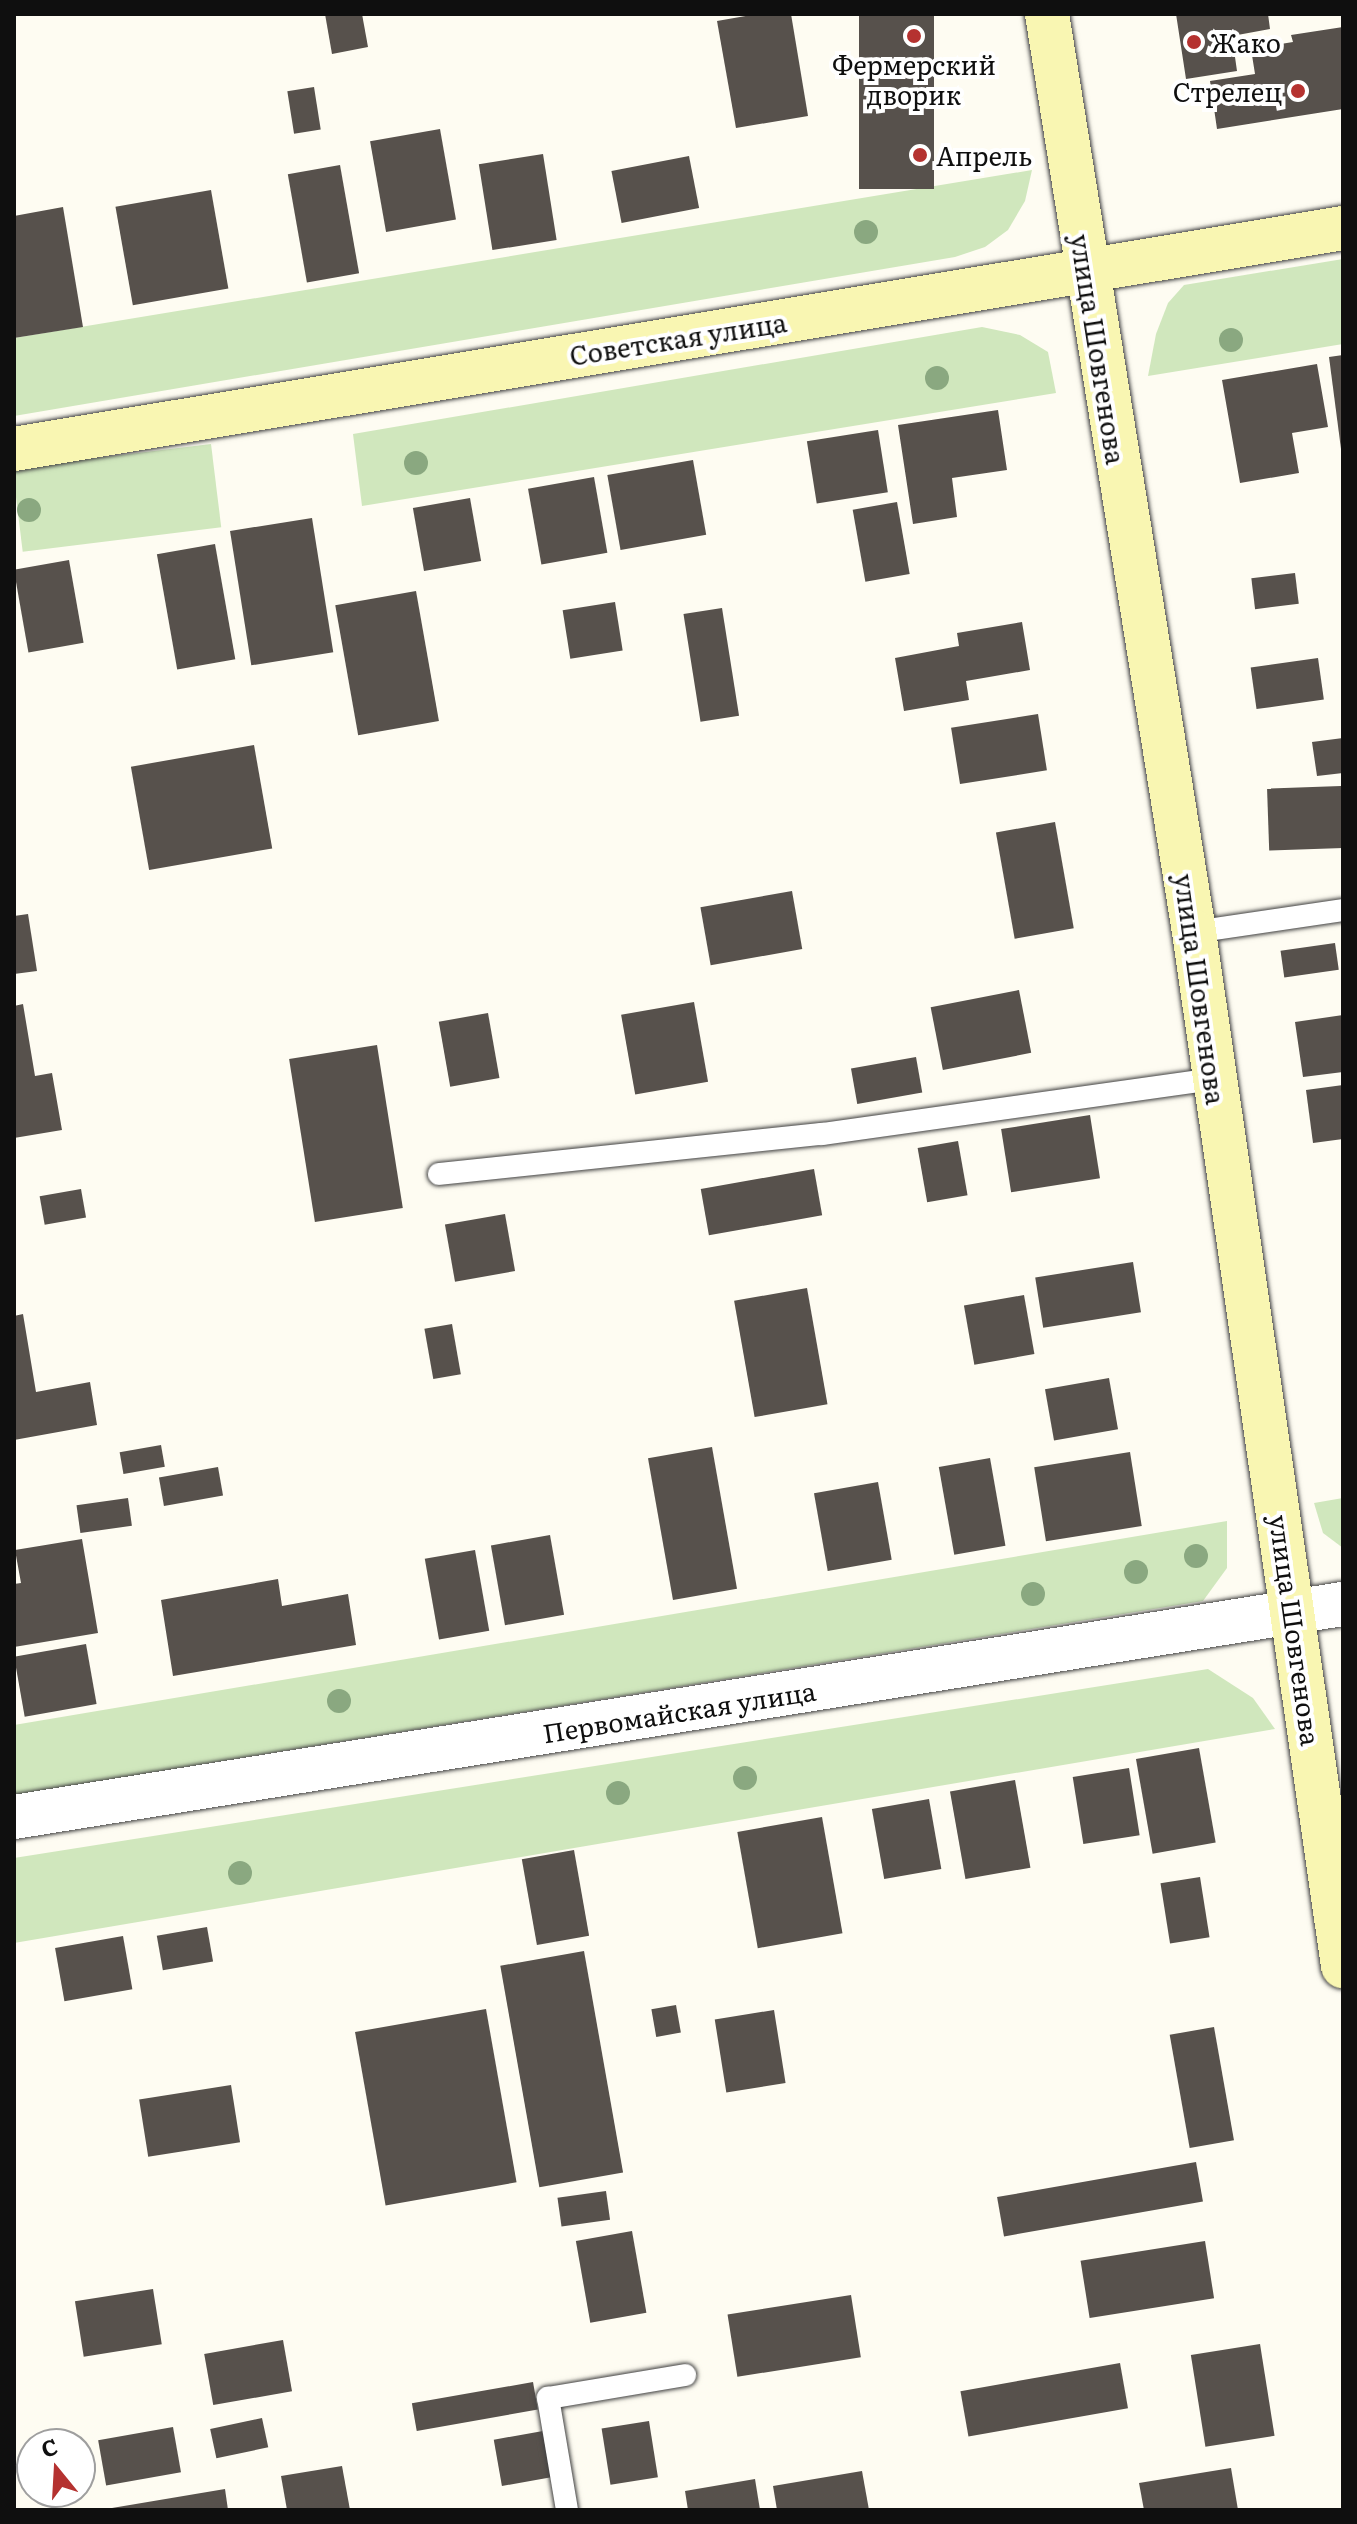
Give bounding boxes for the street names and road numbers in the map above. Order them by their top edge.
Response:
street label: улица Шовгенова [1065,232,1133,466]
street label: Советская улица [567,305,789,371]
street label: улица Шовгенова [1169,872,1233,1106]
street label: улица Шовгенова [1264,1513,1328,1747]
street label: Первомайская улица [540,1674,818,1748]

